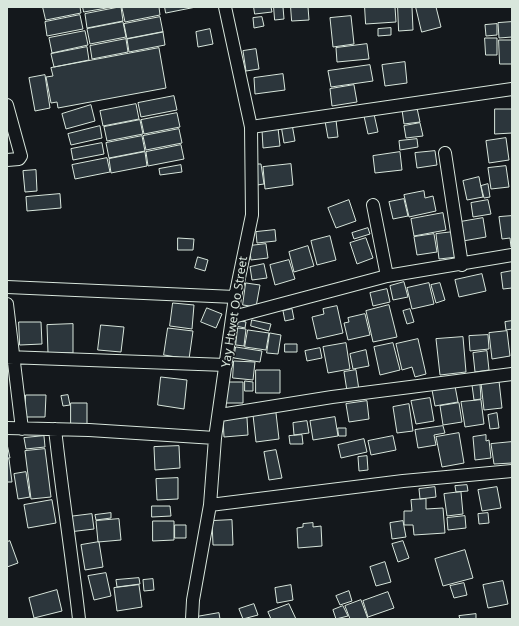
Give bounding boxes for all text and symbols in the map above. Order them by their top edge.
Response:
street label: Yay Htwet Oo Street [219,255,251,369]

